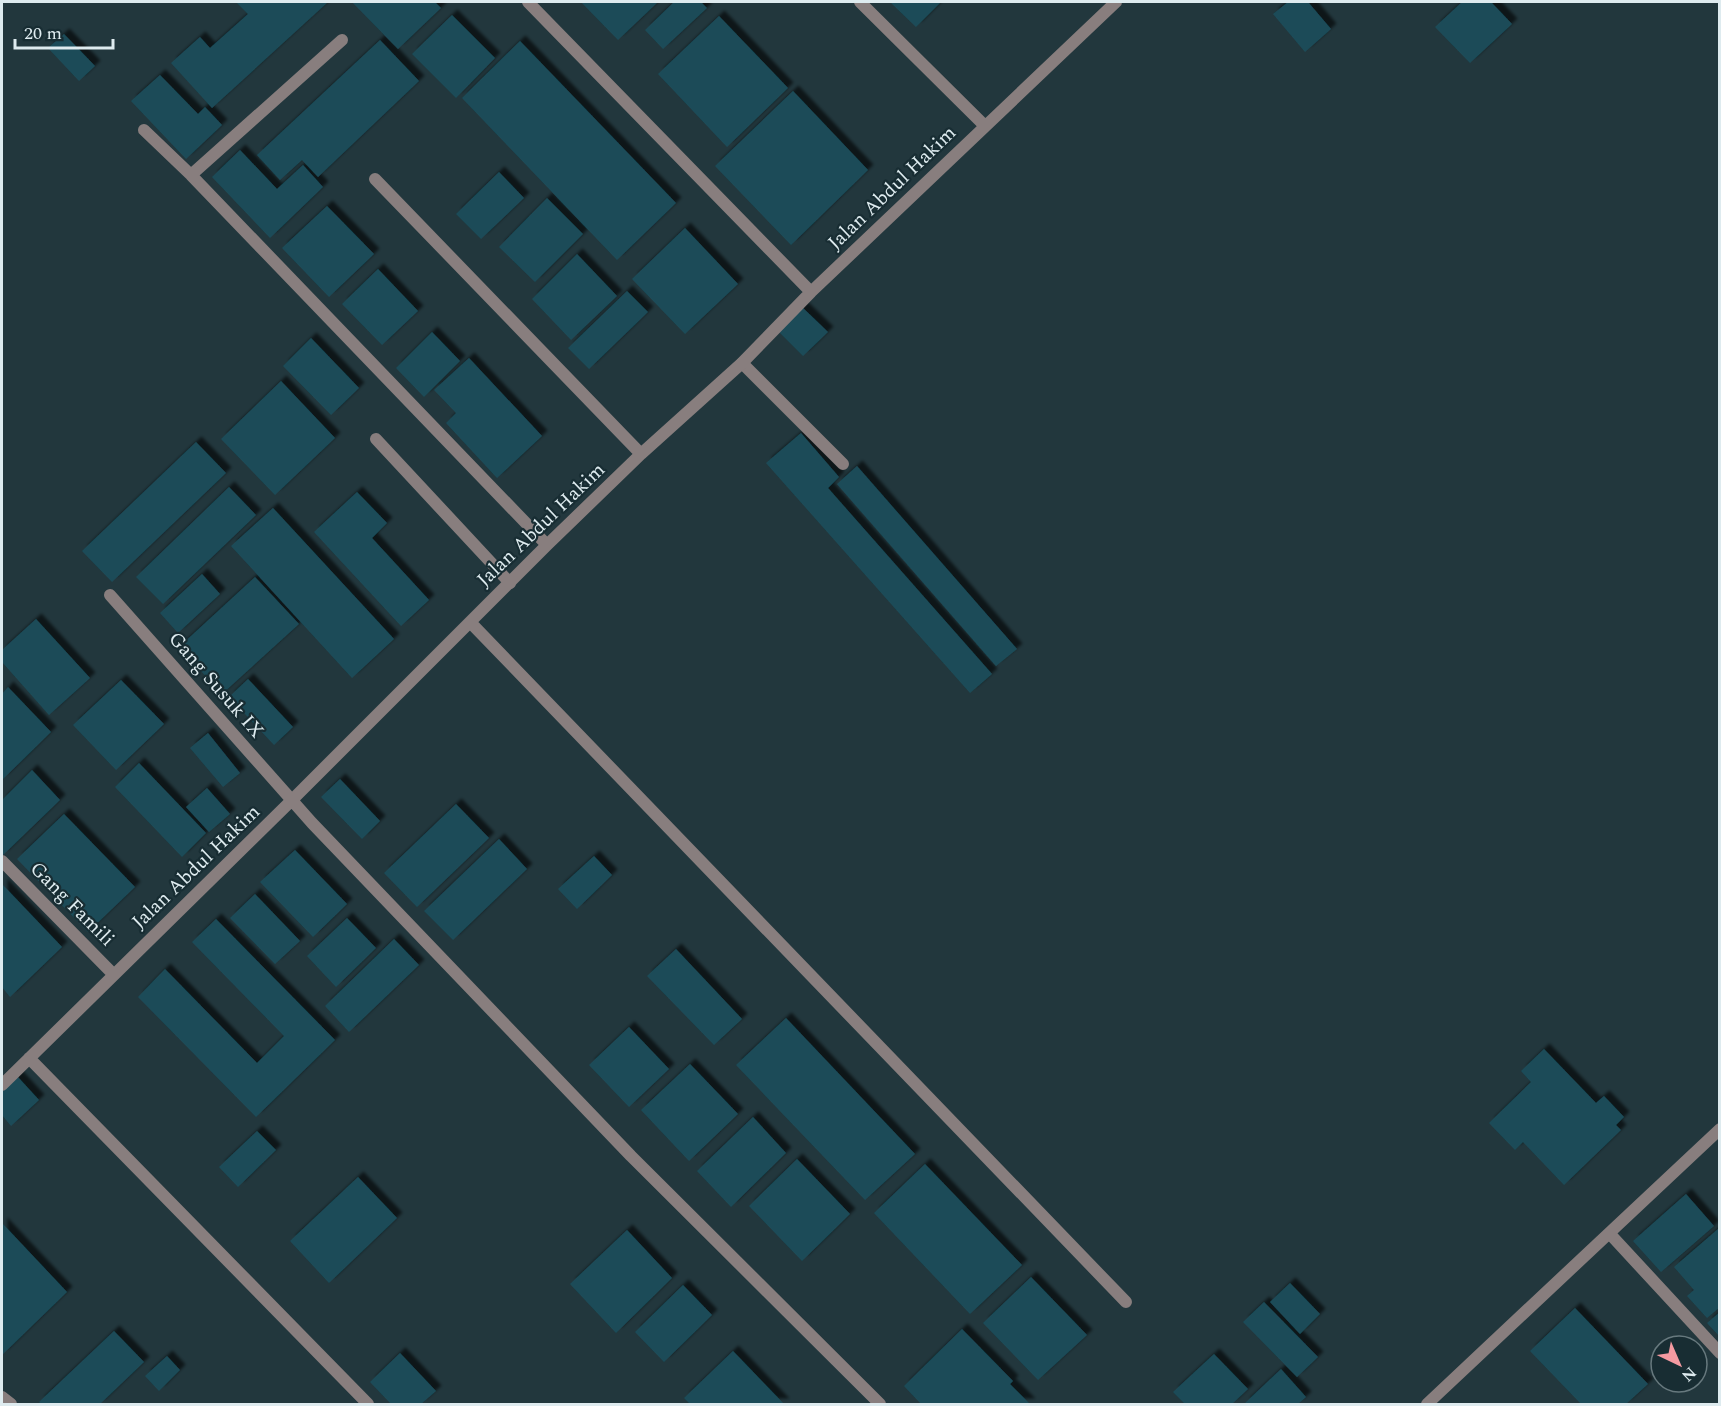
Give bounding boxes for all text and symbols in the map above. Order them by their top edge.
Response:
scale bar [15,12,112,50]
text: 20 m [24,20,62,47]
street label: Jalan Abdul Hakim [821,119,963,257]
street label: Jalan Abdul Hakim [470,456,612,594]
street label: Gang Susuk IX [161,625,271,745]
street label: Jalan Abdul Hakim [125,798,267,936]
street label: Gang Famili [23,855,121,953]
north arrow [1649,1334,1709,1394]
text: N [1676,1361,1702,1387]

